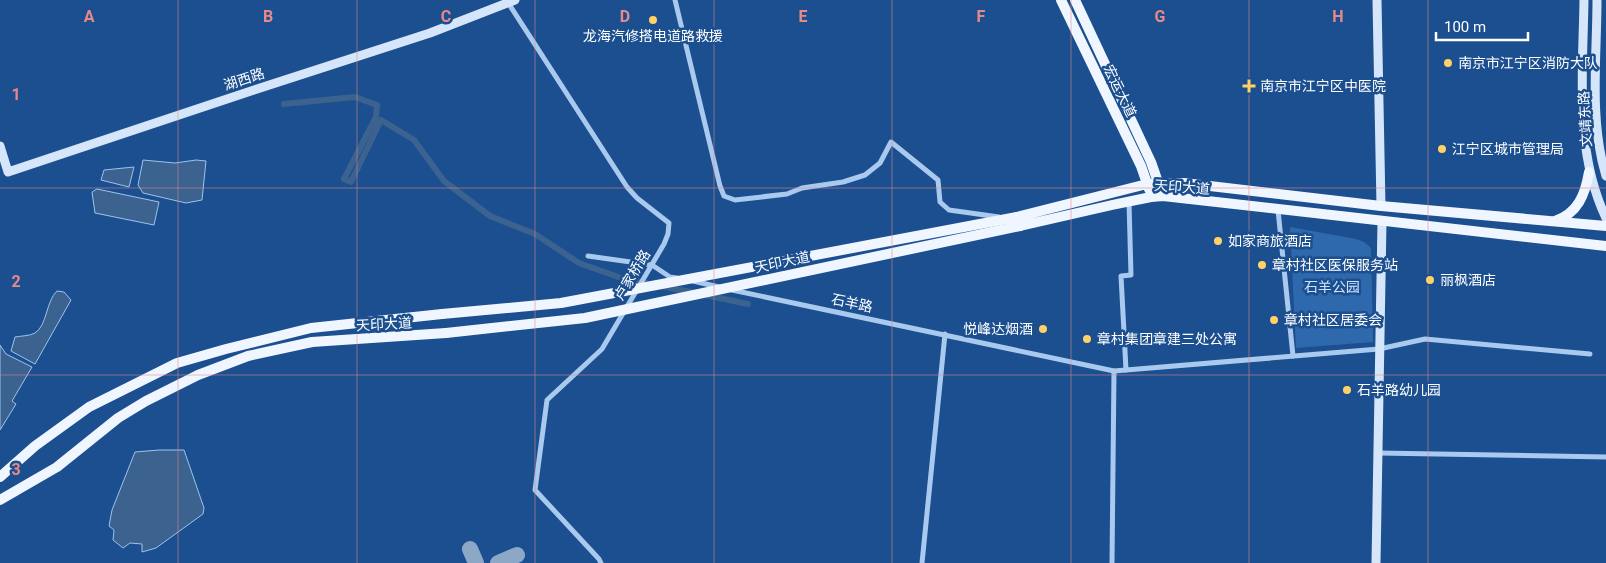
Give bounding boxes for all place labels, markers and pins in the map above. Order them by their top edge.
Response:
marker: 龙海汽修搭电道路救援 [647,14,659,26]
place label: 龙海汽修搭电道路救援 [583,28,723,44]
place label: 南京市江宁区消防大队 [1458,55,1598,71]
marker: 南京市江宁区消防大队 [1442,57,1454,69]
place label: 南京市江宁区中医院 [1260,78,1386,94]
marker: 南京市江宁区中医院 [1242,79,1256,93]
place label: 江宁区城市管理局 [1452,141,1564,157]
marker: 江宁区城市管理局 [1436,143,1448,155]
place label: 如家商旅酒店 [1228,233,1312,249]
marker: 如家商旅酒店 [1212,235,1224,247]
place label: 章村社区医保服务站 [1272,257,1398,273]
marker: 章村社区医保服务站 [1256,259,1268,271]
place label: 丽枫酒店 [1440,272,1496,288]
marker: 丽枫酒店 [1424,274,1436,286]
place label: 章村社区居委会 [1284,312,1382,328]
marker: 章村社区居委会 [1268,314,1280,326]
place label: 悦峰达烟酒 [963,321,1033,337]
marker: 悦峰达烟酒 [1037,323,1049,335]
place label: 章村集团章建三处公寓 [1097,331,1237,347]
marker: 章村集团章建三处公寓 [1081,333,1093,345]
place label: 石羊路幼儿园 [1357,382,1441,398]
marker: 石羊路幼儿园 [1341,384,1353,396]

